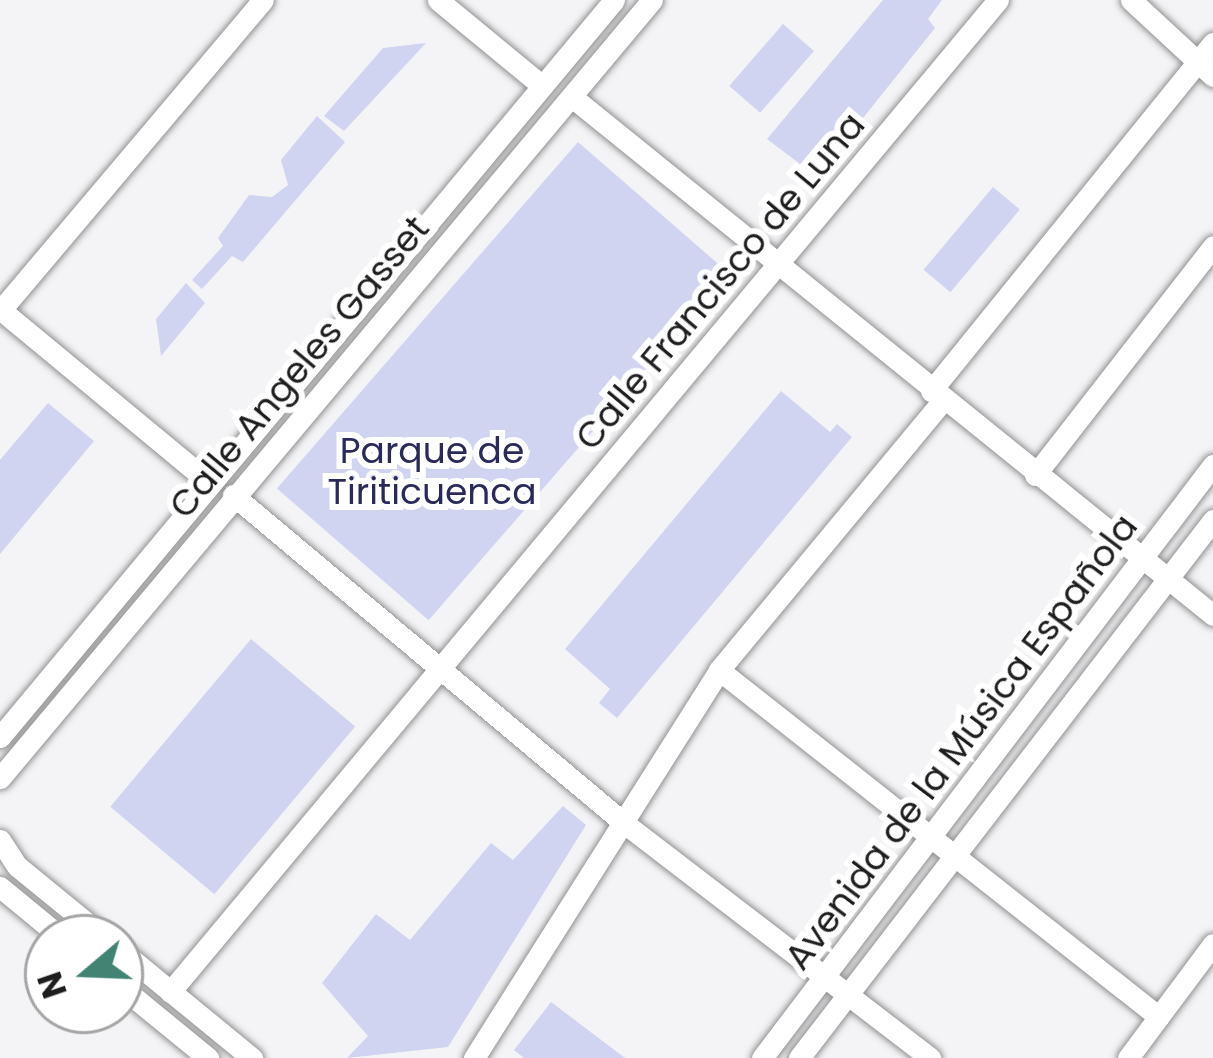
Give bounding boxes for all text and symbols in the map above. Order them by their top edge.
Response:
street label: Calle Francisco de Luna [566,104,874,458]
street label: Calle Angeles Gasset [160,207,438,527]
park label: Parque de Tiriticuenca [327,428,537,513]
street label: Avenida de la Música Española [776,506,1146,978]
north arrow [24,914,144,1034]
text: N [26,966,79,1004]

